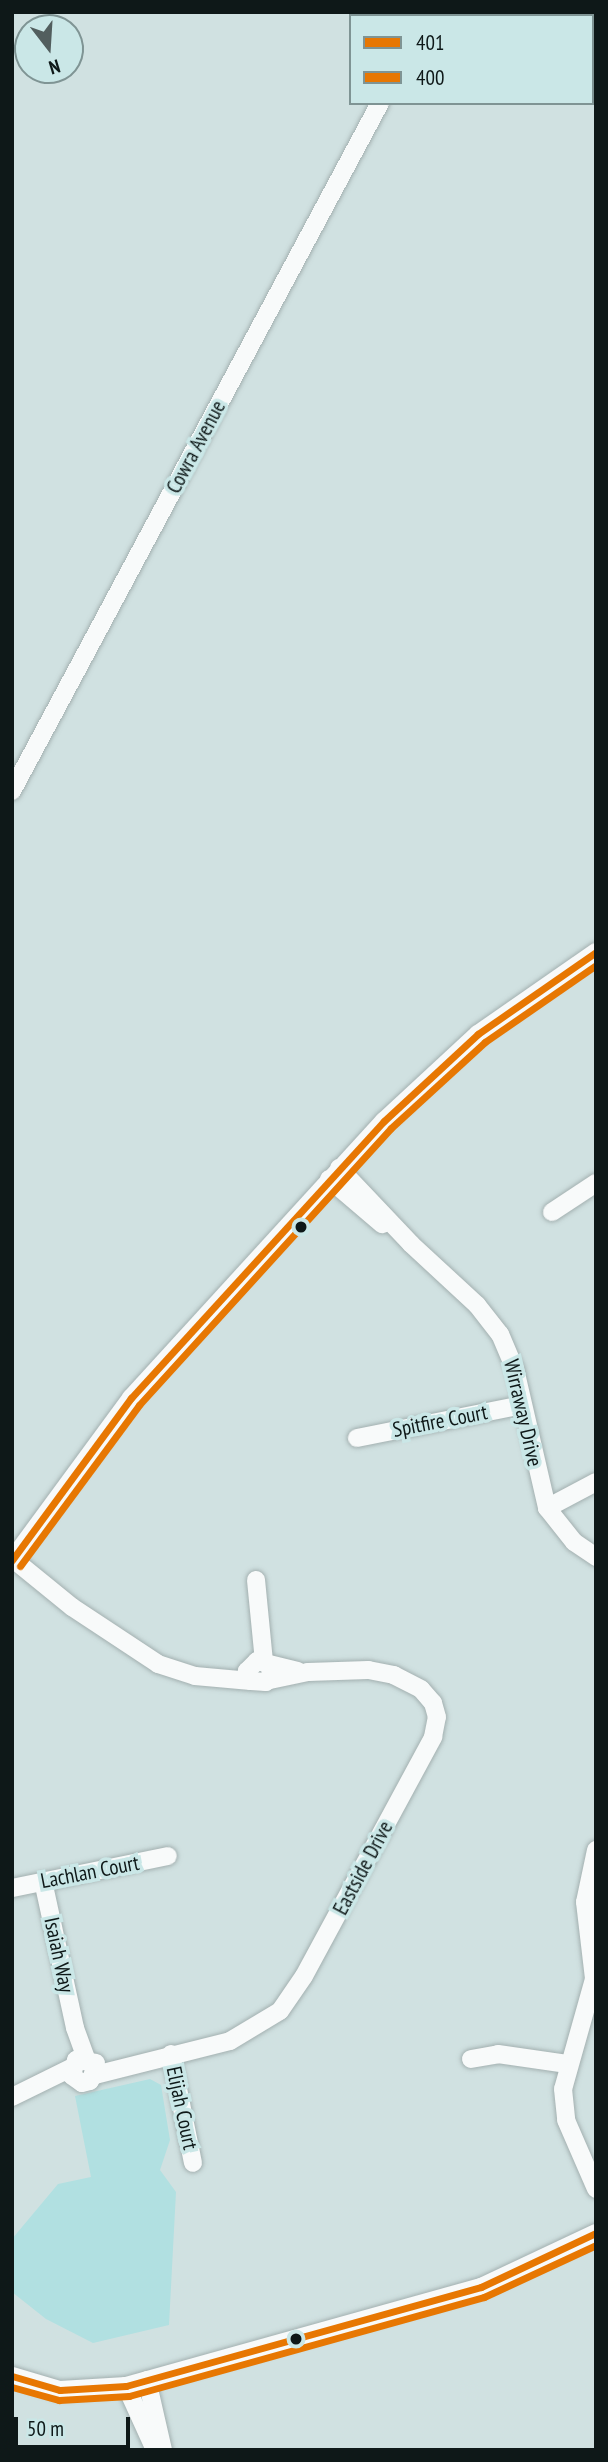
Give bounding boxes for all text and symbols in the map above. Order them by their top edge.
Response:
north arrow [14,14,84,84]
legend [349,14,594,105]
text: 401 [416,29,444,56]
text: N [46,54,63,80]
text: 400 [416,64,444,91]
street label: Cowra Avenue [161,396,231,498]
unlabelled marker [294,1220,308,1234]
street label: Wirraway Drive [498,1357,548,1469]
street label: Spitfire Court [391,1399,489,1443]
street label: Eastside Drive [328,1817,398,1919]
street label: Lachlan Court [39,1850,141,1894]
street label: Isaiah Way [39,1915,79,1995]
street label: Elijah Court [161,2064,203,2152]
unlabelled marker [289,2332,303,2346]
scale bar [18,2402,133,2446]
text: 50 m [27,2415,64,2442]

